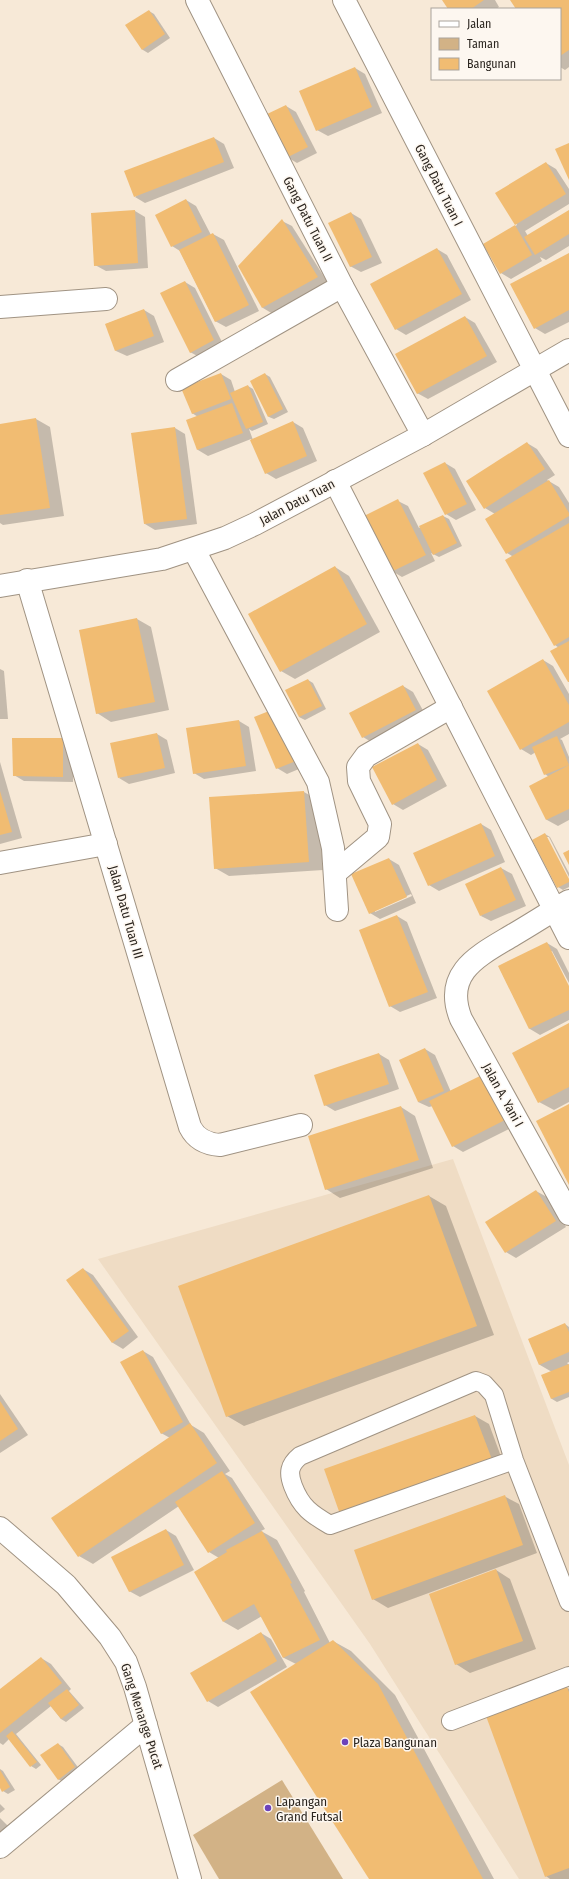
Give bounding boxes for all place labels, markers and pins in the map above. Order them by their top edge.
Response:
place label: Plaza Bangunan [353,1735,437,1750]
marker: Plaza Bangunan [340,1737,350,1747]
place label: Lapangan Grand Futsal [276,1794,343,1824]
marker: Lapangan Grand Futsal [263,1803,273,1813]

